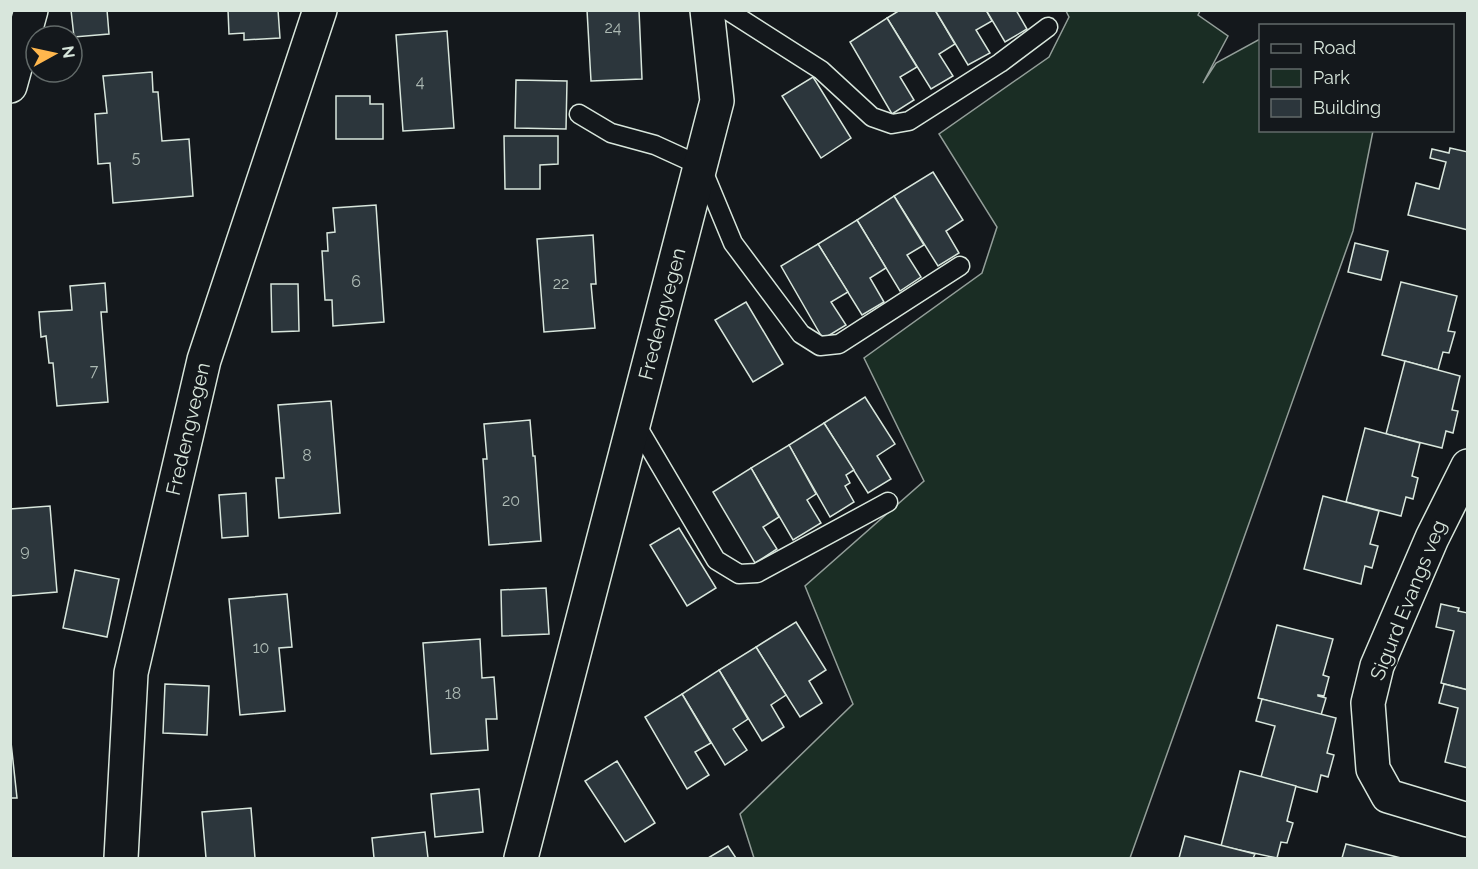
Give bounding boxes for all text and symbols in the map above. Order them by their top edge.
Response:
house number: 24 [604,18,622,37]
north arrow [24,24,84,84]
legend [1259,24,1454,132]
text: Road [1313,37,1356,58]
text: N [58,45,79,59]
text: Park [1313,67,1350,88]
house number: 4 [416,72,425,91]
text: Building [1313,97,1381,118]
house number: 5 [132,148,141,167]
street label: Fredengvegen [633,245,690,383]
house number: 6 [351,272,361,291]
house number: 22 [553,274,569,293]
street label: Fredengvegen [161,360,215,498]
house number: 7 [90,361,99,380]
house number: 8 [302,446,312,465]
house number: 20 [502,491,520,510]
street label: Sigurd Evangs veg [1365,516,1451,684]
house number: 9 [20,541,30,560]
house number: 10 [253,638,269,657]
house number: 18 [445,684,461,703]

